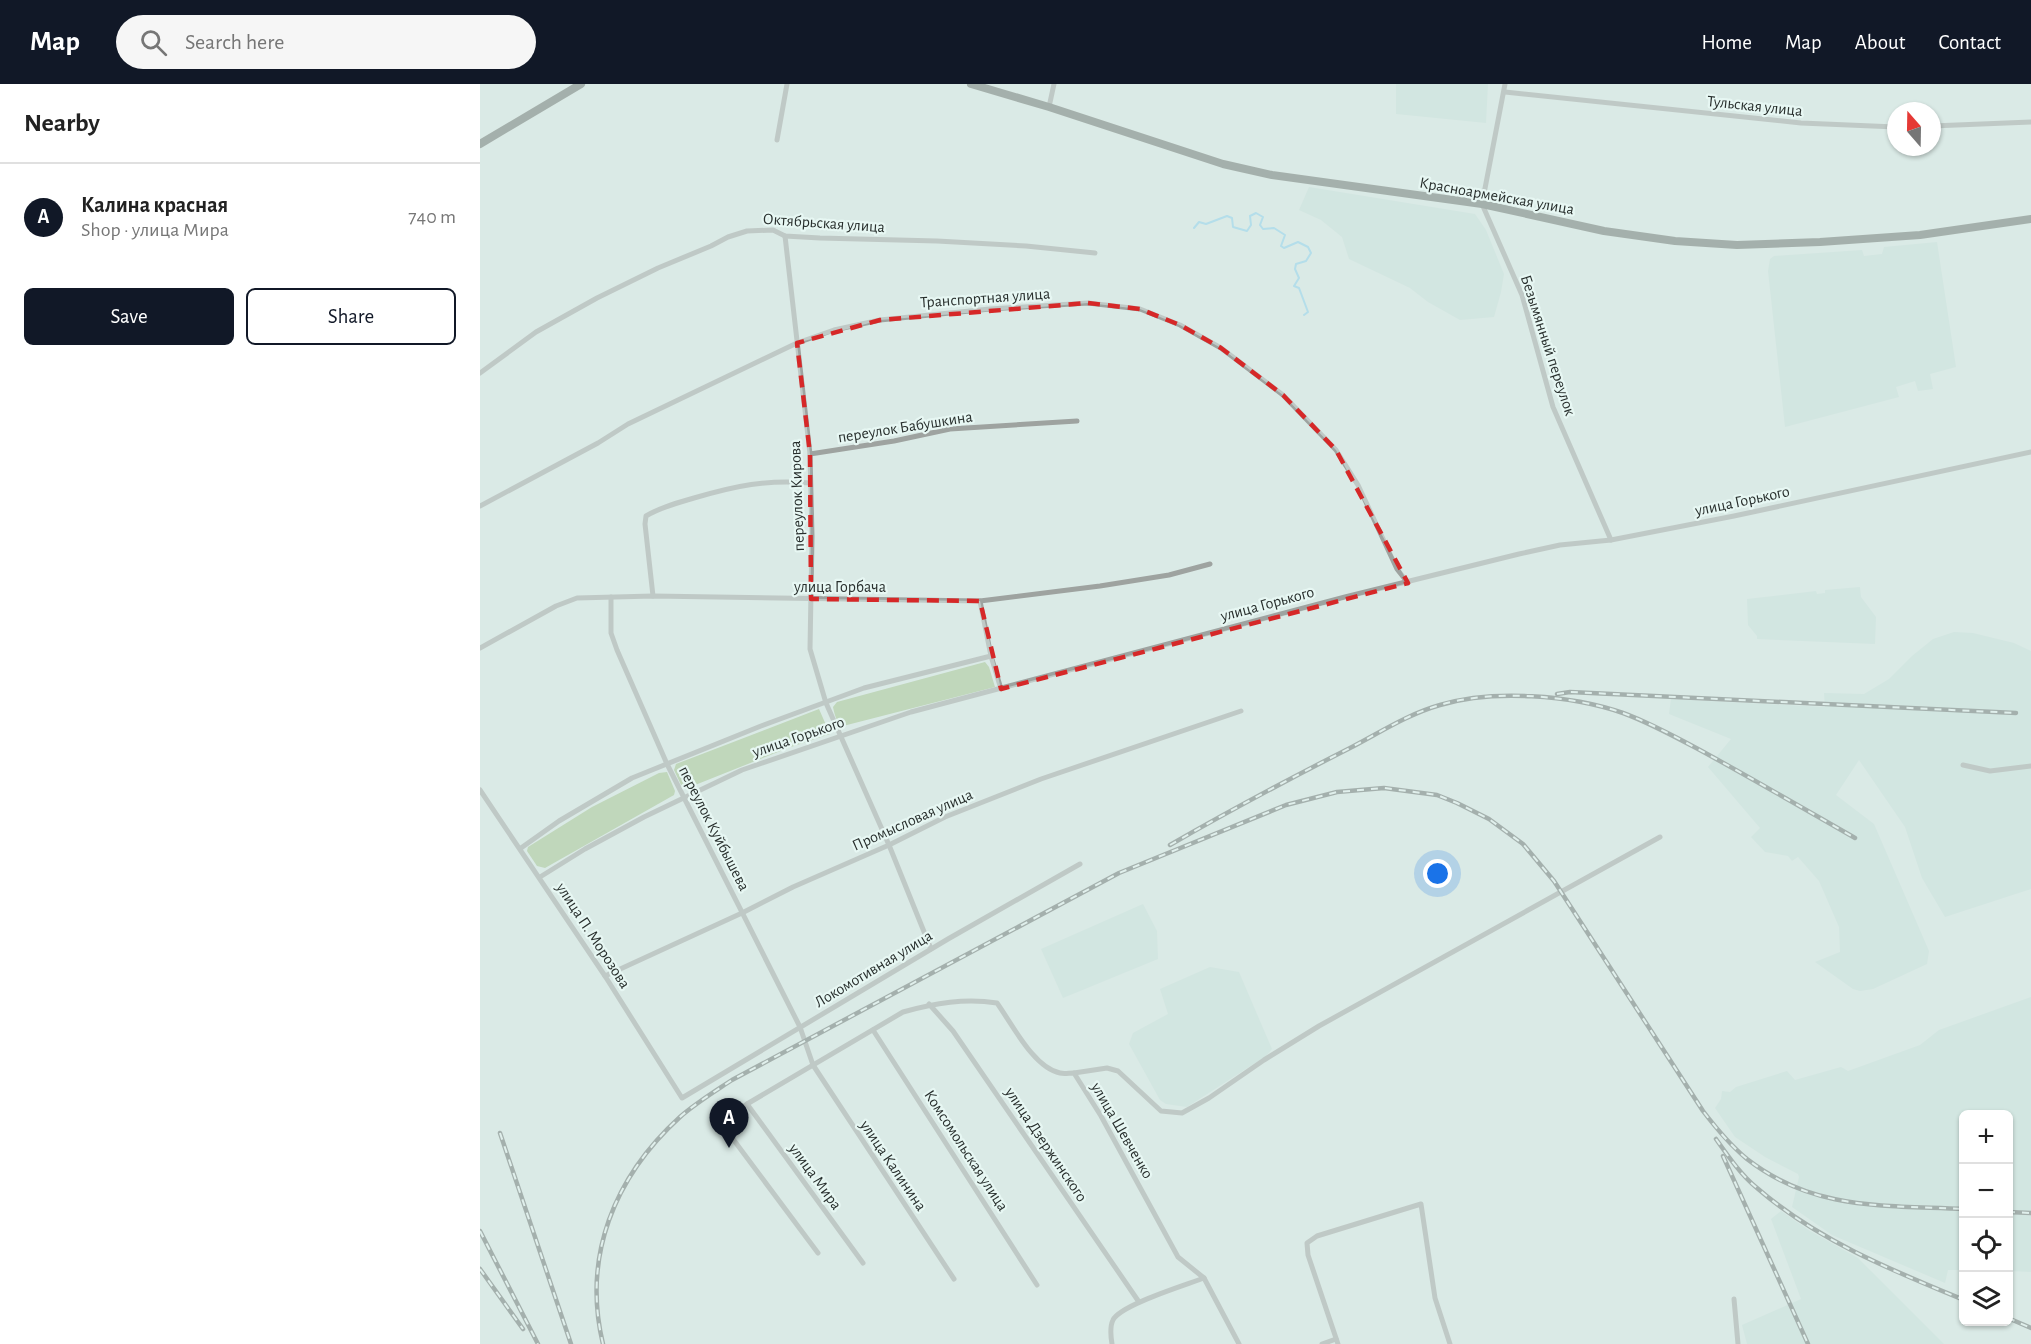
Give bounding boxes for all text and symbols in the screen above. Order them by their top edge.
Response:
search box [116,15,536,69]
icon: search [137,26,170,59]
text: Map [30,28,80,56]
text: Search here [185,31,284,53]
text: Home [1701,32,1752,53]
text: Map [1785,32,1822,53]
text: About [1855,32,1905,53]
text: Contact [1938,32,2001,53]
street label: Тульская улица [1706,93,1803,120]
north arrow [1887,102,1941,156]
text: Nearby [24,110,100,136]
street label: Красноармейская улица [1418,174,1575,218]
text: Калина красная [81,194,228,216]
text: A [38,207,50,227]
text: 740 m [408,207,456,227]
street label: Октябрьская улица [762,211,886,236]
text: Shop · улица Мира [81,220,229,240]
street label: Безымянный переулок [1517,273,1579,419]
street label: Транспортная улица [919,285,1051,312]
button: Save [24,288,234,345]
button: Share [246,288,456,345]
street label: переулок Бабушкина [837,408,974,447]
street label: переулок Кирова [787,440,808,552]
street label: улица Горького [1693,483,1791,520]
street label: улица Горбача [793,579,886,596]
street label: улица Горького [1218,584,1316,625]
street label: улица Горького [749,714,847,761]
street label: переулок Куйбышева [675,764,752,894]
street label: Промысловая улица [850,786,976,855]
your location [1423,859,1452,888]
street label: улица П. Морозова [552,879,633,992]
street label: Локомотивная улица [812,927,936,1011]
street label: улица Шевченко [1087,1079,1156,1182]
street label: улица Дзержинского [1001,1084,1090,1205]
street label: Комсомольская улица [920,1087,1011,1214]
pin: A [710,1098,748,1148]
map controls [1959,1110,2013,1326]
button: + [1959,1110,2013,1164]
street label: улица Калинина [856,1117,929,1214]
street label: улица Мира [785,1140,844,1213]
button: − [1959,1164,2013,1218]
button: locate [1959,1218,2013,1272]
button: layers [1959,1272,2013,1326]

